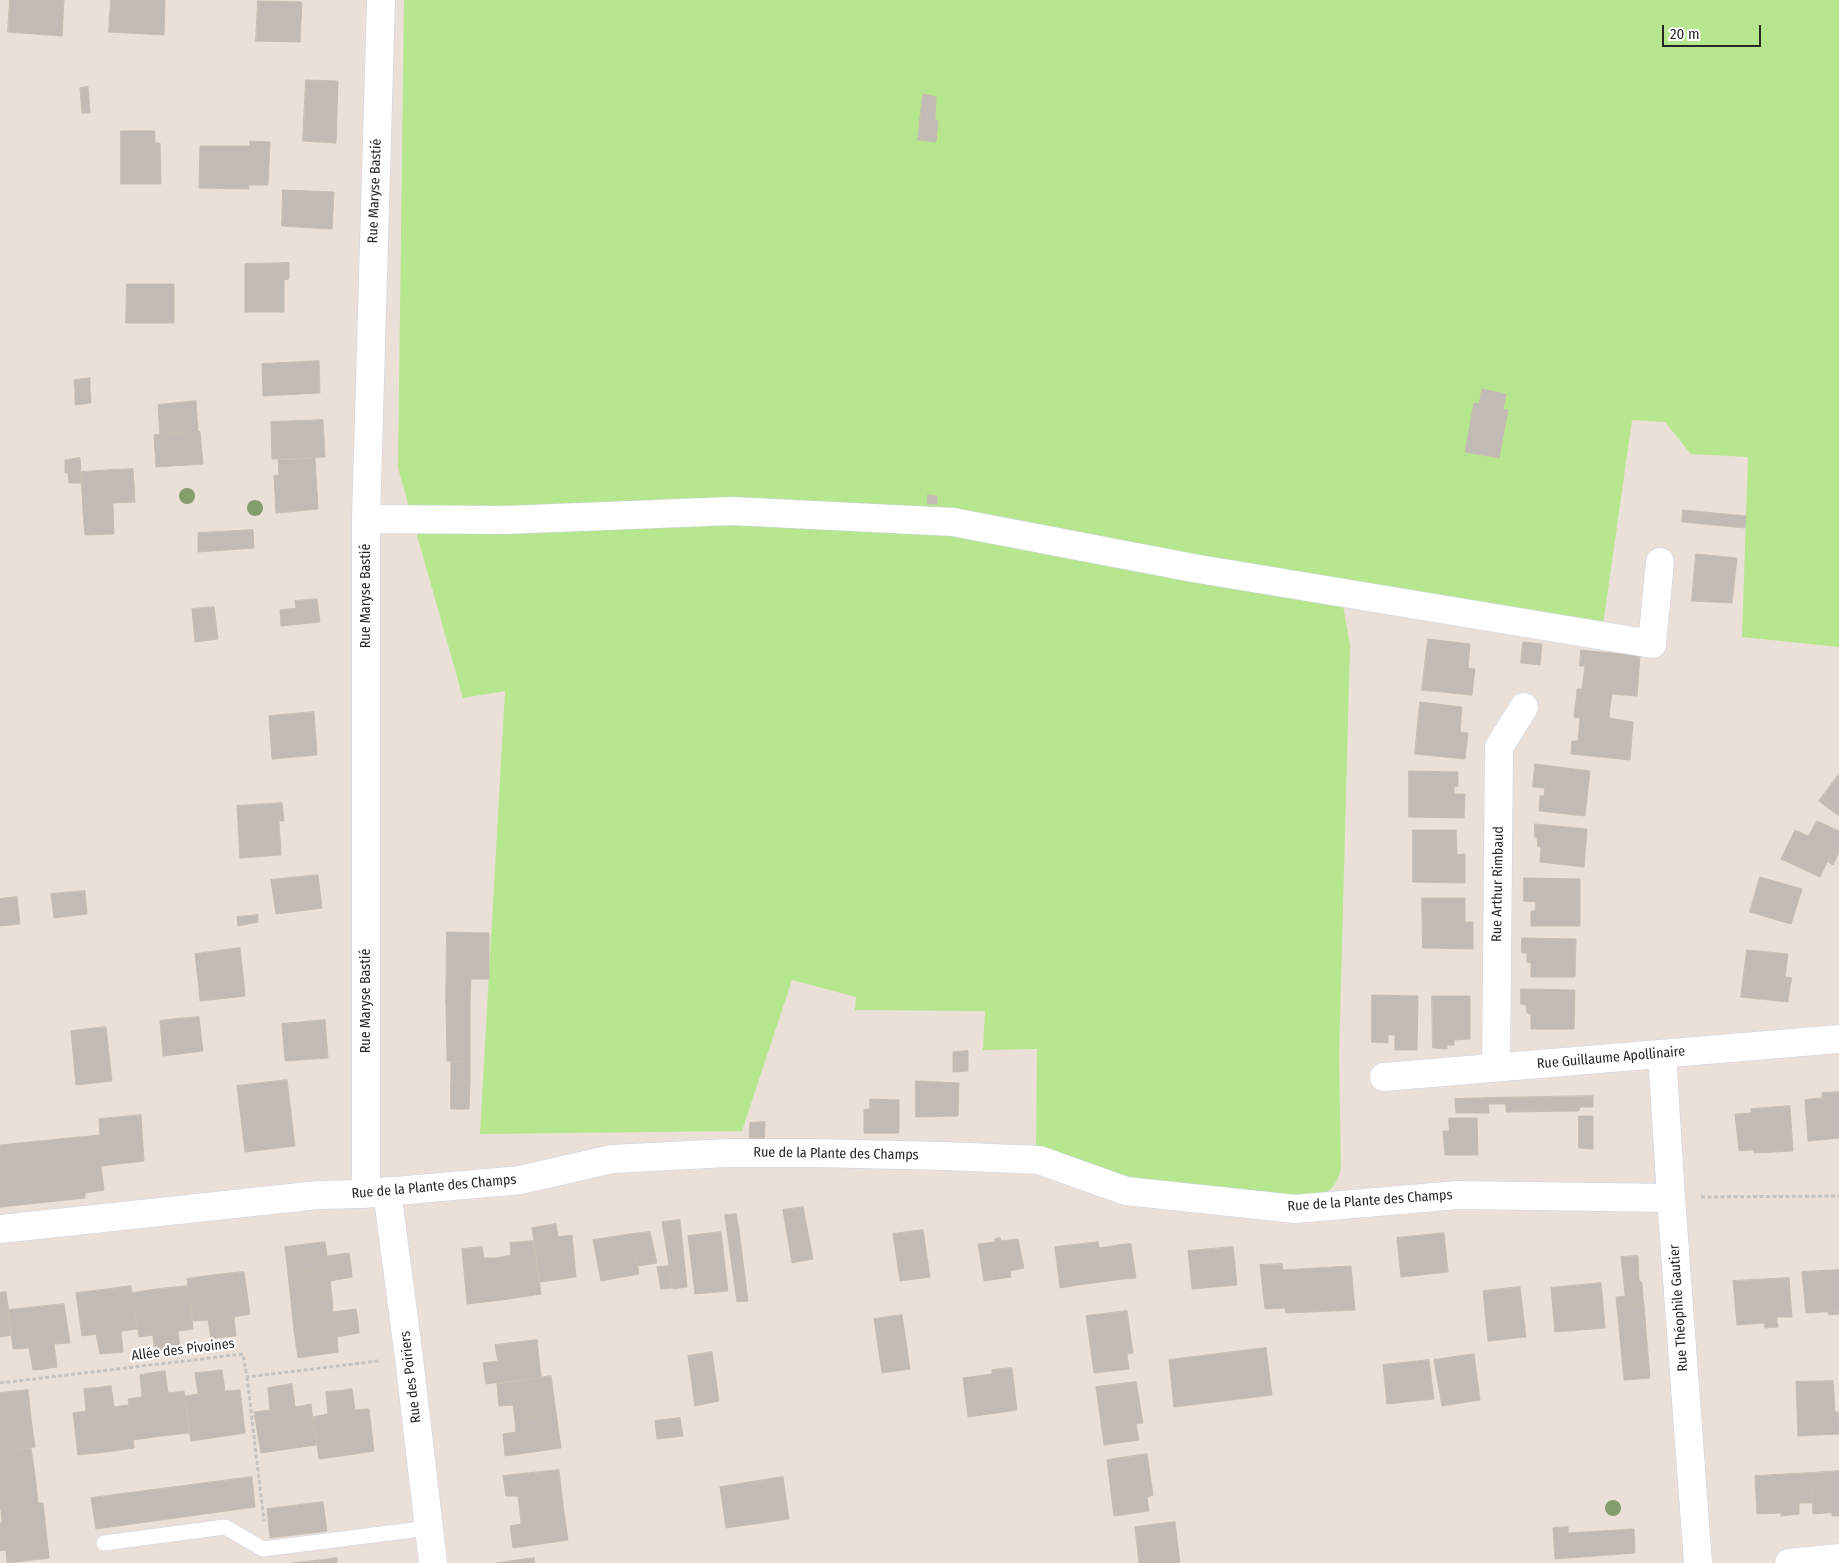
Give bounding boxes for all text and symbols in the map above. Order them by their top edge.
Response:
scale bar [1664,15,1763,47]
text: 20 m [1670,25,1700,43]
street label: Rue Maryse Bastié [365,138,385,244]
street label: Rue Maryse Bastié [358,544,374,648]
street label: Rue Arthur Rimbaud [1489,826,1507,942]
street label: Rue Maryse Bastié [358,949,374,1053]
street label: Rue Guillaume Apollinaire [1536,1043,1686,1073]
street label: Rue de la Plante des Champs [753,1144,919,1164]
street label: Rue de la Plante des Champs [351,1171,517,1203]
street label: Rue de la Plante des Champs [1287,1187,1453,1215]
street label: Rue Théophile Gautier [1666,1244,1692,1372]
street label: Rue des Poiriers [397,1330,425,1424]
street label: Allée des Pivoines [131,1335,235,1365]

